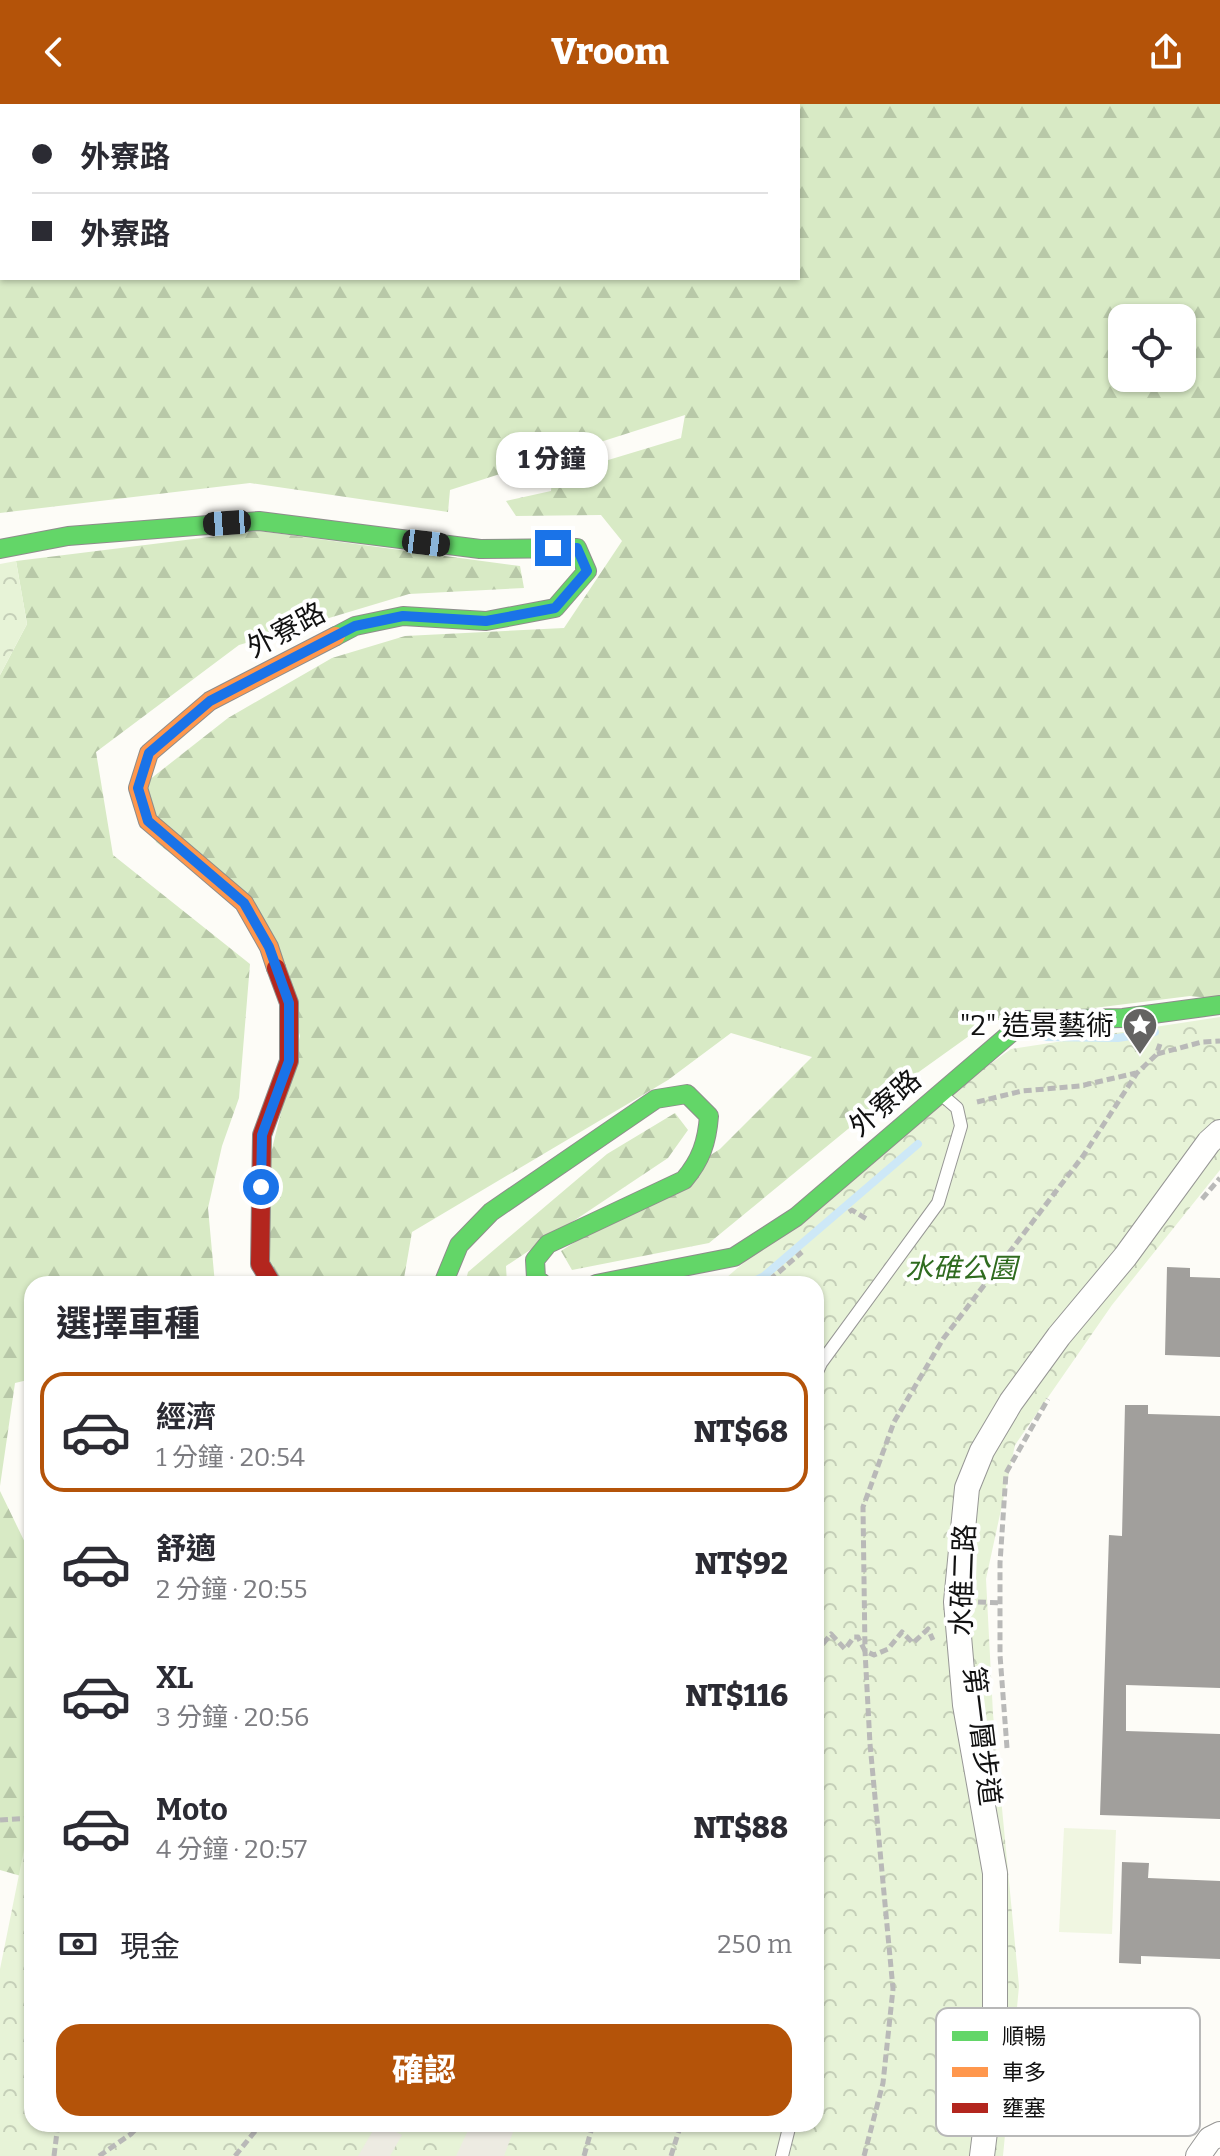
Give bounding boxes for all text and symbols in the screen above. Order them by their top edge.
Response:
icon: back [32,30,76,74]
text: Vroom [551,30,669,74]
icon: share [1144,30,1188,74]
text: 外寮路 [80,139,170,175]
text: 外寮路 [80,216,170,252]
map controls [1108,304,1196,392]
button: locate [1108,304,1196,392]
callout: 1 分鐘 [497,432,609,488]
text: 1 分鐘 [518,444,586,475]
car [202,509,252,537]
car [401,528,451,558]
route end [535,530,571,566]
street label: 外寮路 [241,596,331,664]
place icon: "2" 造景藝術 [1121,1006,1159,1056]
place label: "2" 造景藝術 [960,1009,1114,1042]
street label: 外寮路 [842,1063,928,1143]
route start [243,1169,279,1205]
park label: 水碓公園 [905,1252,1021,1285]
text: 選擇車種 [56,1302,200,1346]
icon: car [60,1396,132,1468]
text: 經濟 [156,1399,216,1435]
text: NT$68 [694,1414,788,1450]
text: 1 分鐘 · 20:54 [156,1442,305,1473]
street label: 水碓二路 [945,1523,981,1637]
icon: car [60,1528,132,1600]
text: 舒適 [156,1531,216,1567]
text: NT$92 [695,1546,788,1582]
text: 2 分鐘 · 20:55 [156,1574,307,1605]
icon: car [60,1660,132,1732]
text: XL [156,1660,193,1696]
street label: 第一層步道 [957,1665,1007,1807]
text: NT$116 [685,1678,788,1714]
text: 3 分鐘 · 20:56 [156,1702,309,1733]
icon: car [60,1792,132,1864]
text: Moto [156,1792,228,1828]
text: NT$88 [693,1810,788,1846]
text: 4 分鐘 · 20:57 [156,1834,307,1865]
icon: cash [56,1922,100,1966]
text: 現金 [120,1929,180,1965]
text: 250 m [717,1929,792,1960]
legend [936,2008,1200,2136]
text: 順暢 [1002,2023,1046,2050]
button: 確認 [56,2024,792,2116]
text: 車多 [1002,2059,1046,2086]
text: 壅塞 [1002,2095,1046,2122]

